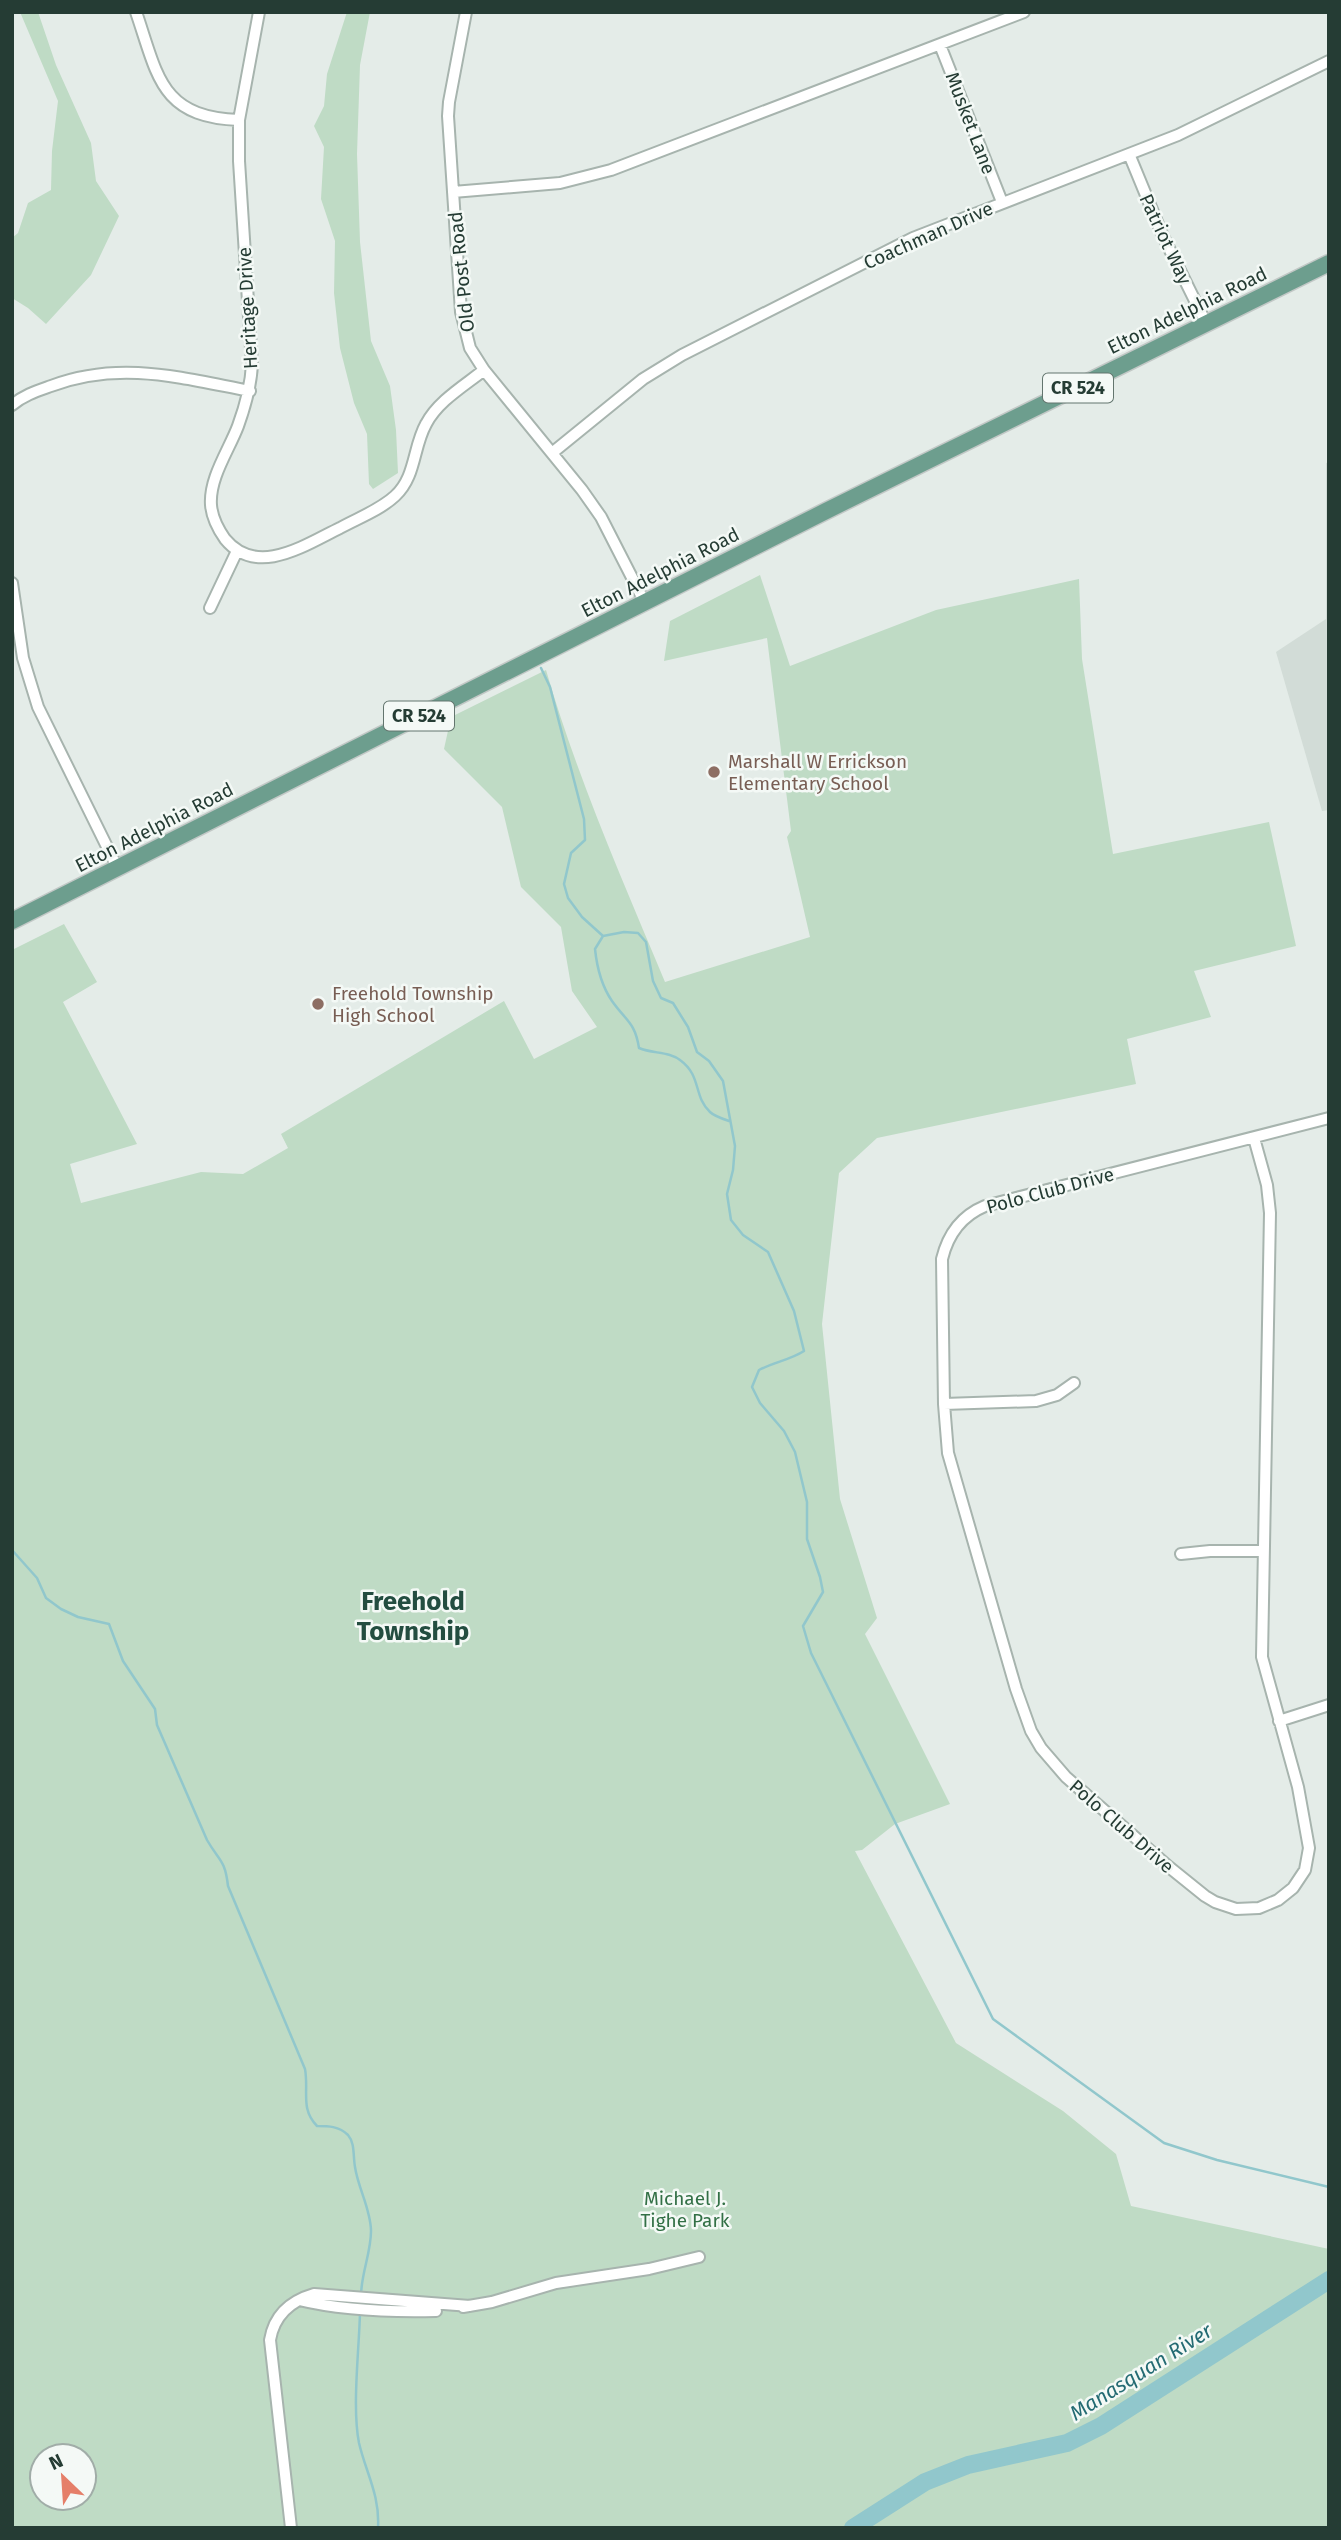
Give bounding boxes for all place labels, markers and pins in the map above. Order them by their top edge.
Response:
place label: Marshall W Errickson Elementary School [728,750,907,795]
marker: Marshall W Errickson Elementary School [706,764,722,780]
place label: Freehold Township High School [332,982,494,1027]
marker: Freehold Township High School [310,996,326,1012]

